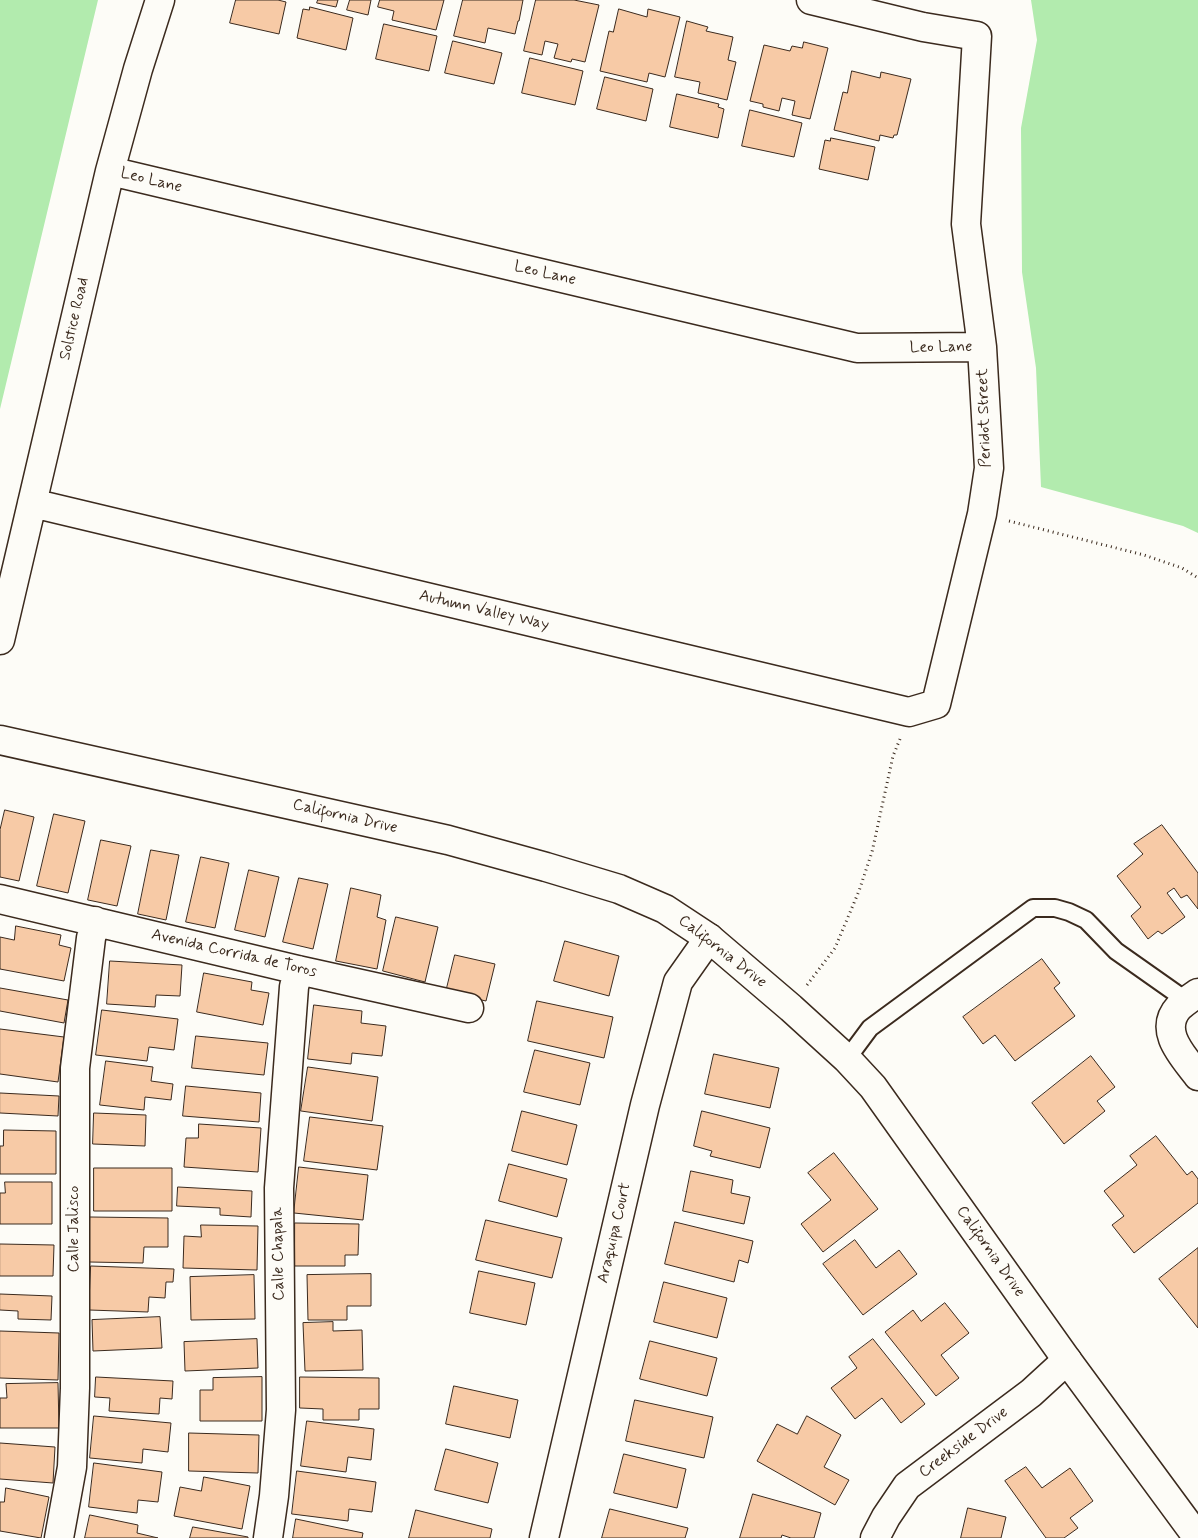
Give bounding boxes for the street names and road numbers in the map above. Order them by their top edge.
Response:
street label: Leo Lane [118,164,184,198]
street label: Leo Lane [512,258,578,290]
street label: Solstice Road [56,276,94,362]
street label: Leo Lane [909,338,973,358]
street label: Peridot Street [974,368,996,468]
street label: Autumn Valley Way [417,587,551,635]
street label: California Drive [291,796,399,838]
street label: California Drive [674,911,770,993]
street label: Avenida Corrida de Toros [149,926,319,982]
street label: Araquipa Court [594,1181,636,1285]
street label: Calle Jalisco [65,1186,85,1272]
street label: California Drive [951,1203,1029,1301]
street label: Calle Chapala [269,1207,289,1301]
street label: Creekside Drive [916,1403,1012,1483]

